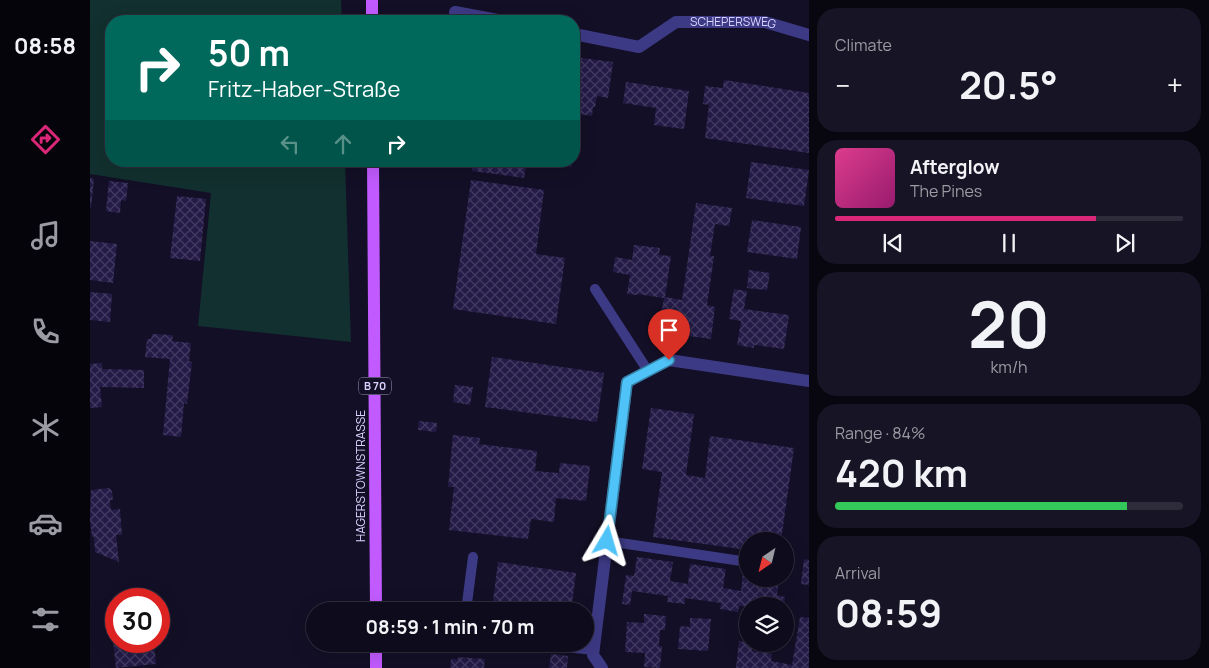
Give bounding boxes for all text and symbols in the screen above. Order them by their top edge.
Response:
street label: SCHEPERSWEG [690,13,779,33]
text: 50 m [208,29,290,77]
text: 08:58 [14,31,76,61]
text: Climate [835,34,892,56]
icon: right [125,35,190,100]
text: 20.5° [959,58,1058,110]
text: − [835,66,850,104]
text: + [1167,66,1183,104]
text: Fritz-Haber-Straße [208,74,400,104]
icon: directions [28,122,63,157]
icon: left [276,130,304,158]
icon: ahead [329,130,357,158]
icon: right [382,130,410,158]
text: Afterglow [910,154,999,180]
text: The Pines [910,180,982,202]
icon: music [28,218,63,253]
icon: previous [879,229,907,257]
icon: pause [995,229,1023,257]
icon: next [1111,229,1139,257]
text: 20 [968,279,1050,368]
pin [648,309,690,360]
icon: phone [28,314,63,349]
icon: arrive [655,316,683,344]
text: km/h [990,356,1028,378]
road number: B 70 [359,378,391,394]
icon: climate [28,410,63,445]
street label: HAGERSTOWNSTRASSE [352,410,369,542]
text: Range · 84% [835,422,925,444]
text: 420 km [835,446,968,498]
icon: car [28,506,63,541]
position arrow [580,514,632,566]
north arrow [739,532,794,588]
map controls [739,532,794,652]
text: Arrival [835,562,881,584]
text: 08:59 [835,586,942,638]
speed limit sign: 30 [105,588,170,653]
button: layers [739,597,794,652]
icon: filters [28,602,63,637]
text: 08:59 · 1 min · 70 m [366,614,534,640]

